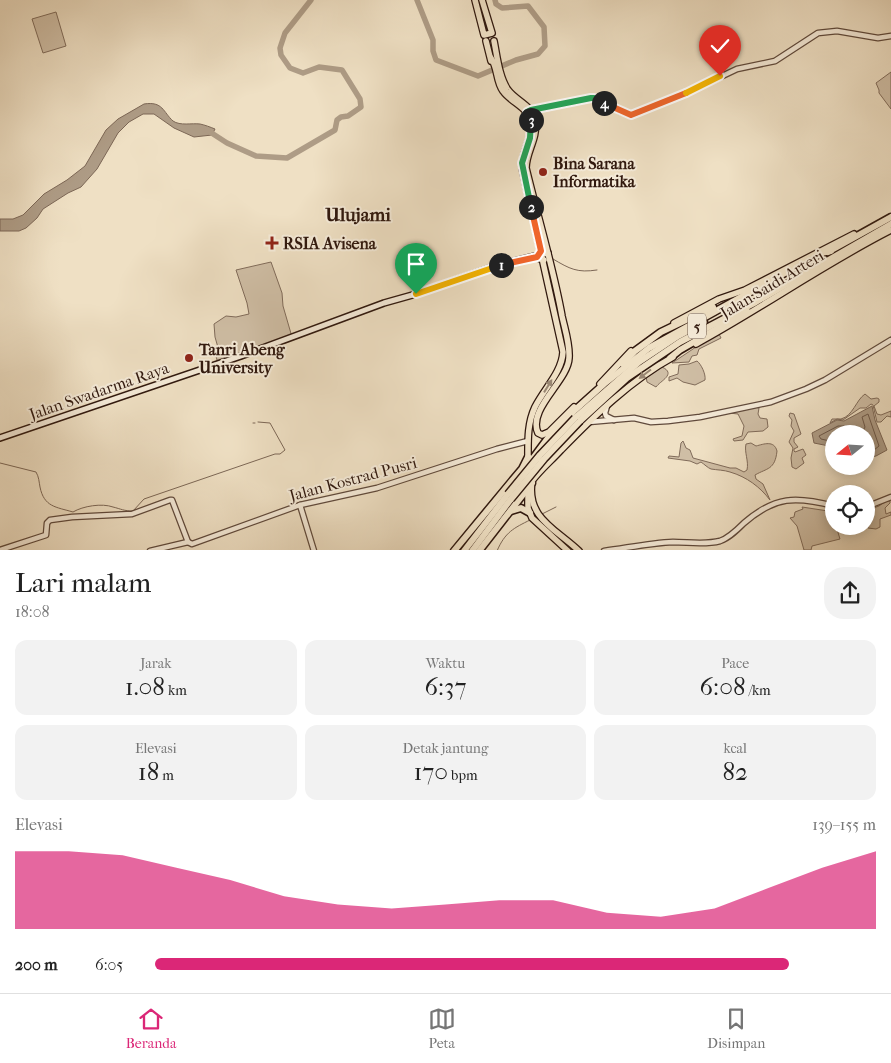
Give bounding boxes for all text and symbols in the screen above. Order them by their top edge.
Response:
pin [699,25,741,76]
icon: check [706,32,734,60]
pin: 4 [592,90,616,116]
text: 4 [600,95,609,112]
pin: 3 [518,108,544,132]
text: 3 [529,112,534,129]
place label: Bina Sarana Informatika [553,154,636,191]
marker: Bina Sarana Informatika [537,166,549,178]
pin: 2 [518,194,544,220]
text: 2 [528,199,535,216]
district label: Ulujami [324,204,391,226]
place label: RSIA Avisena [283,234,377,253]
marker: RSIA Avisena [265,236,279,250]
pin [395,243,437,294]
street label: Jalan Saidi Arteri [715,246,827,323]
icon: arrive [402,250,430,278]
pin: 1 [488,252,514,278]
text: 1 [499,257,504,274]
road number: 5 [688,314,706,338]
place label: Tanri Abeng University [198,340,285,378]
marker: Tanri Abeng University [183,352,195,364]
street label: Jalan Swadarma Raya [25,358,172,424]
one-way arrow [639,369,652,380]
one-way arrow [543,379,552,392]
north arrow [825,425,875,475]
map controls [825,425,875,535]
street label: Jalan Kostrad Pusri [285,453,419,506]
button: locate [825,485,875,535]
text: Lari malam [15,566,151,599]
button: share [824,567,876,619]
text: 18:08 [15,602,50,621]
text: Jarak [140,655,171,672]
text: Waktu [426,655,465,672]
text: Pace [721,655,749,672]
text: 1.08 [125,672,165,701]
text: 6:37 [425,672,466,701]
text: 6:08 [700,672,746,701]
text: km [165,682,187,699]
text: /km [746,682,771,699]
text: Elevasi [135,740,177,757]
text: Detak jantung [403,740,488,757]
text: kcal [723,740,747,757]
text: 18 [138,757,159,786]
text: 170 [413,757,448,786]
text: 82 [722,757,748,786]
text: m [159,767,174,784]
text: bpm [448,767,478,784]
text: Elevasi [15,815,63,834]
text: 139–155 m [812,815,876,834]
text: 200 m [15,955,58,974]
text: 6:05 [95,955,123,974]
tab: Beranda [126,1005,176,1052]
tab: Peta [428,1005,456,1052]
tab: Disimpan [707,1005,765,1052]

